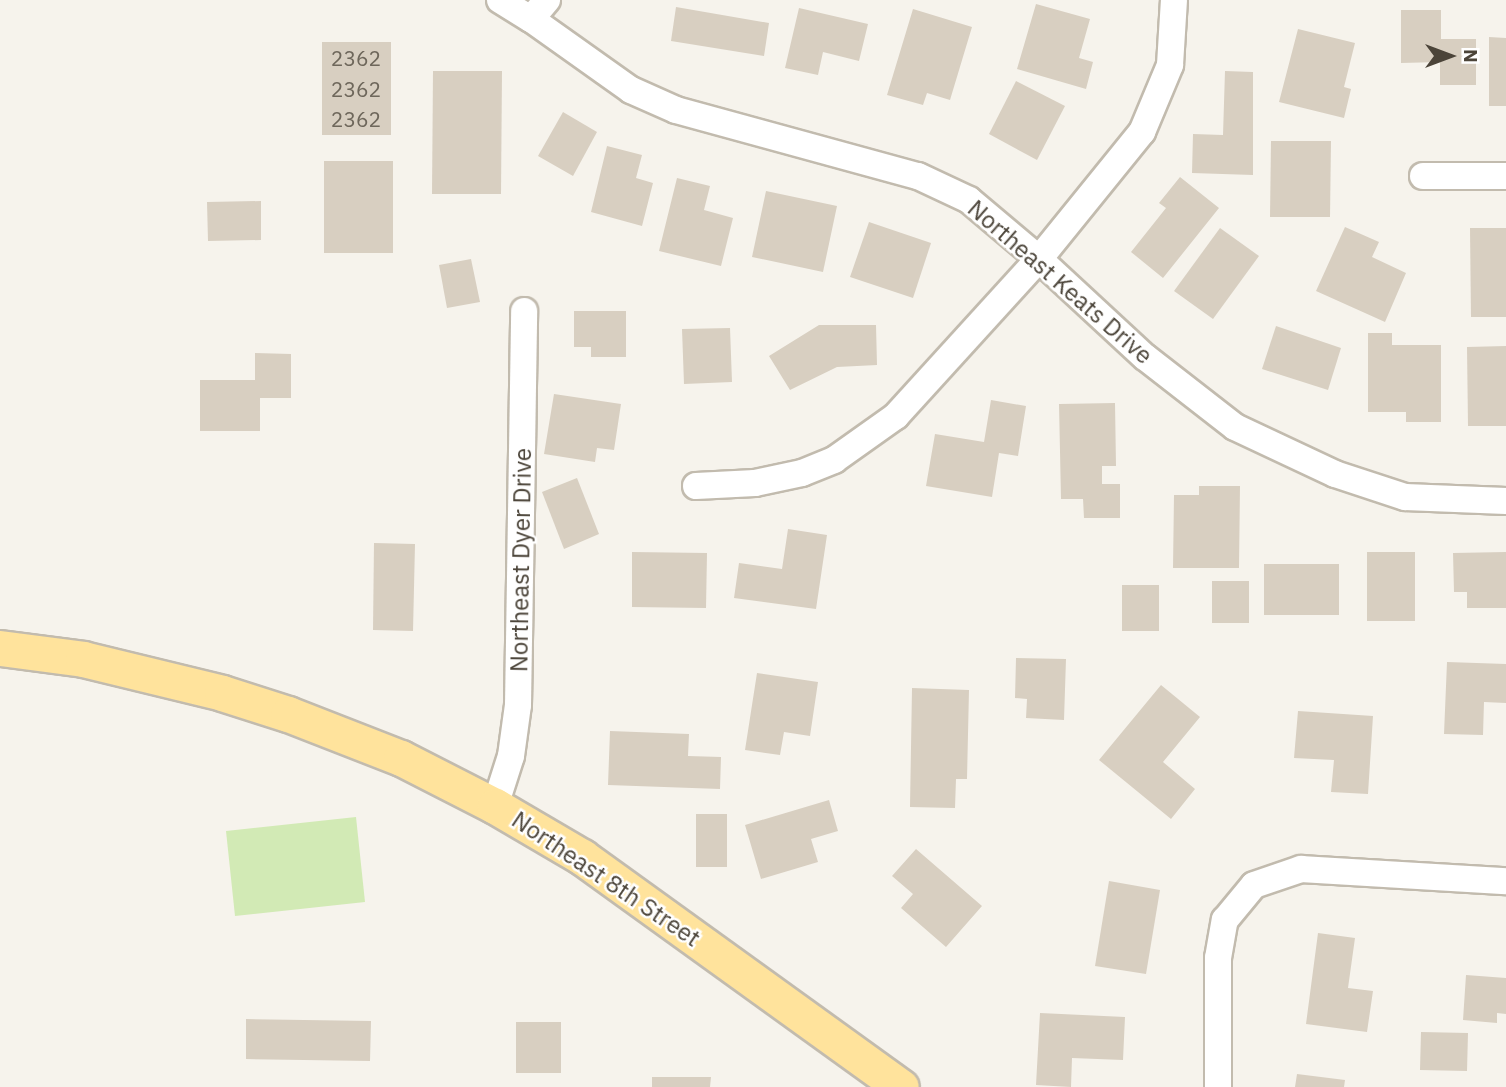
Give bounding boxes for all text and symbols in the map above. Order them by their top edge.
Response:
north arrow [1415,21,1485,91]
house number: 2362 [331,45,381,71]
text: N [1459,49,1483,63]
house number: 2362 [331,76,381,102]
house number: 2362 [331,106,381,132]
street label: Northeast Keats Drive [962,194,1158,370]
street label: Northeast Dyer Drive [505,448,537,672]
street label: Northeast 8th Street [506,805,706,953]

